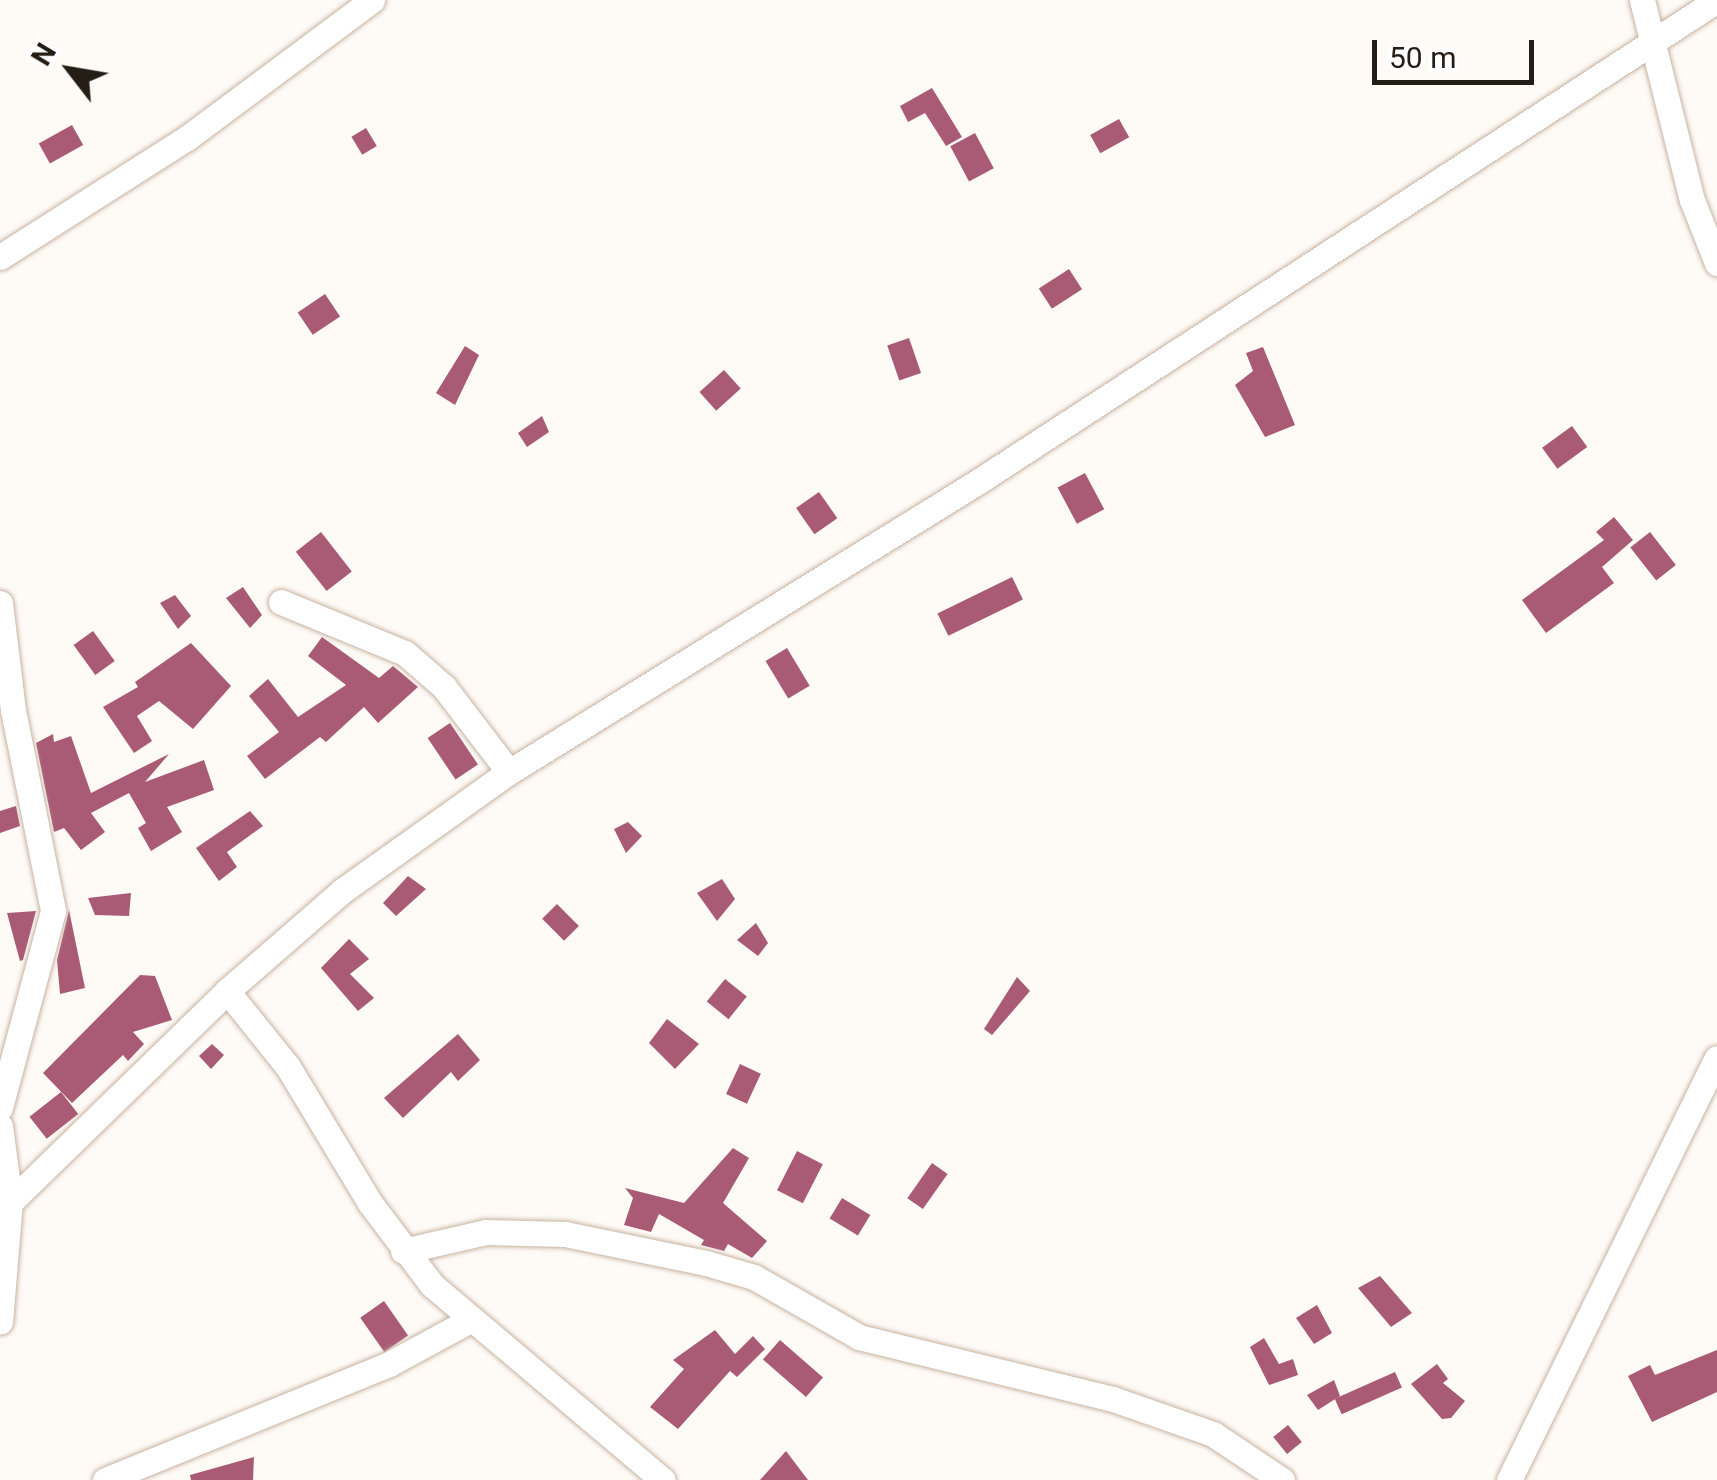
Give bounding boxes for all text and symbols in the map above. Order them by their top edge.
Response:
north arrow [20,20,120,120]
scale bar [1377,20,1540,82]
text: N [25,37,63,71]
text: 50 m [1389,40,1456,75]

